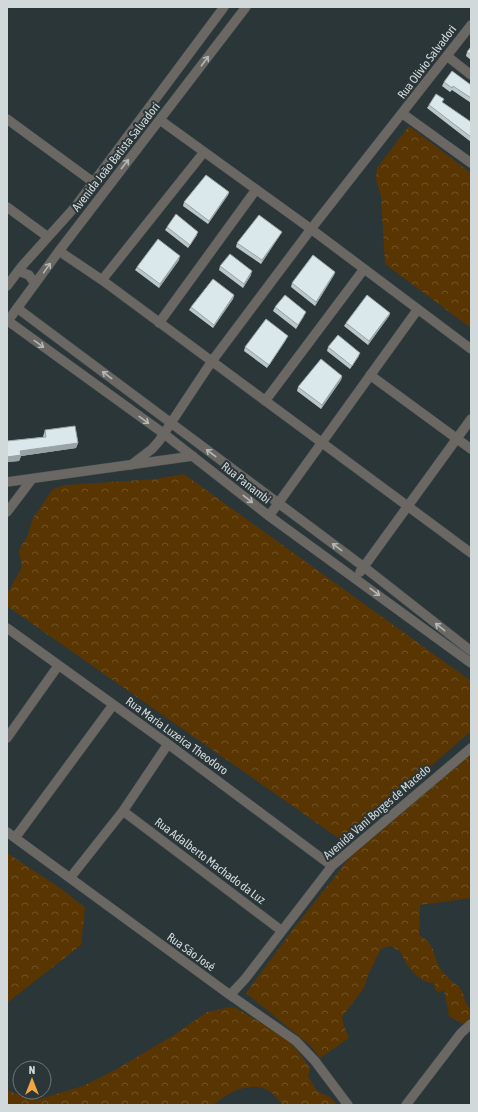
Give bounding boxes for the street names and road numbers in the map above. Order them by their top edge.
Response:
street label: Rua Olivio Salvadori [395,22,459,102]
street label: Avenida João Batista Salvadori [69,100,163,214]
street label: Rua Panambi [219,459,273,507]
street label: Rua Maria Luzeica Theodoro [123,694,231,778]
street label: Avenida Vani Borges de Macedo [321,761,434,862]
street label: Rua Adalberto Machado da Luz [152,815,269,908]
street label: Rua São José [164,930,218,974]

